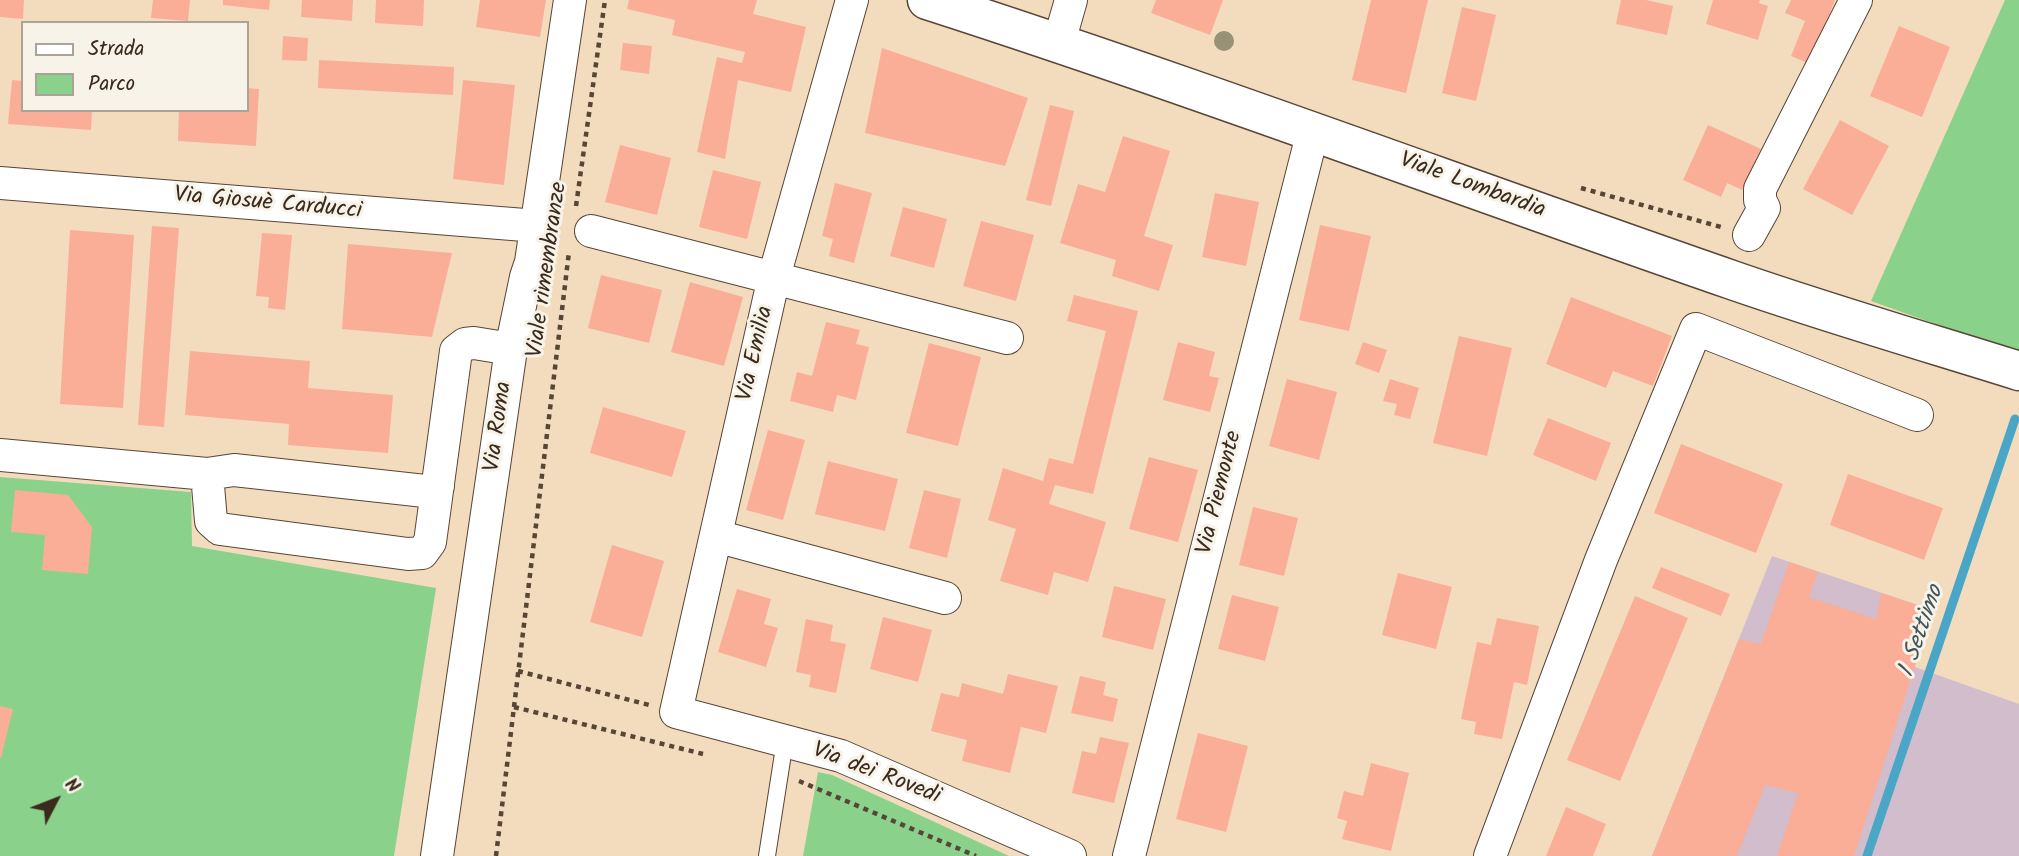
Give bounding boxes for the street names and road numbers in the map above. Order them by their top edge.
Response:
street label: Viale Lombardia [1395,148,1549,226]
street label: Viale rimembranze [523,180,575,360]
street label: Via Giosuè Carducci [173,183,363,227]
street label: Via Emilia [733,304,781,404]
street label: Via Roma [480,380,520,474]
street label: Via Piemonte [1192,428,1250,558]
street label: Via dei Rovedi [808,738,944,812]

